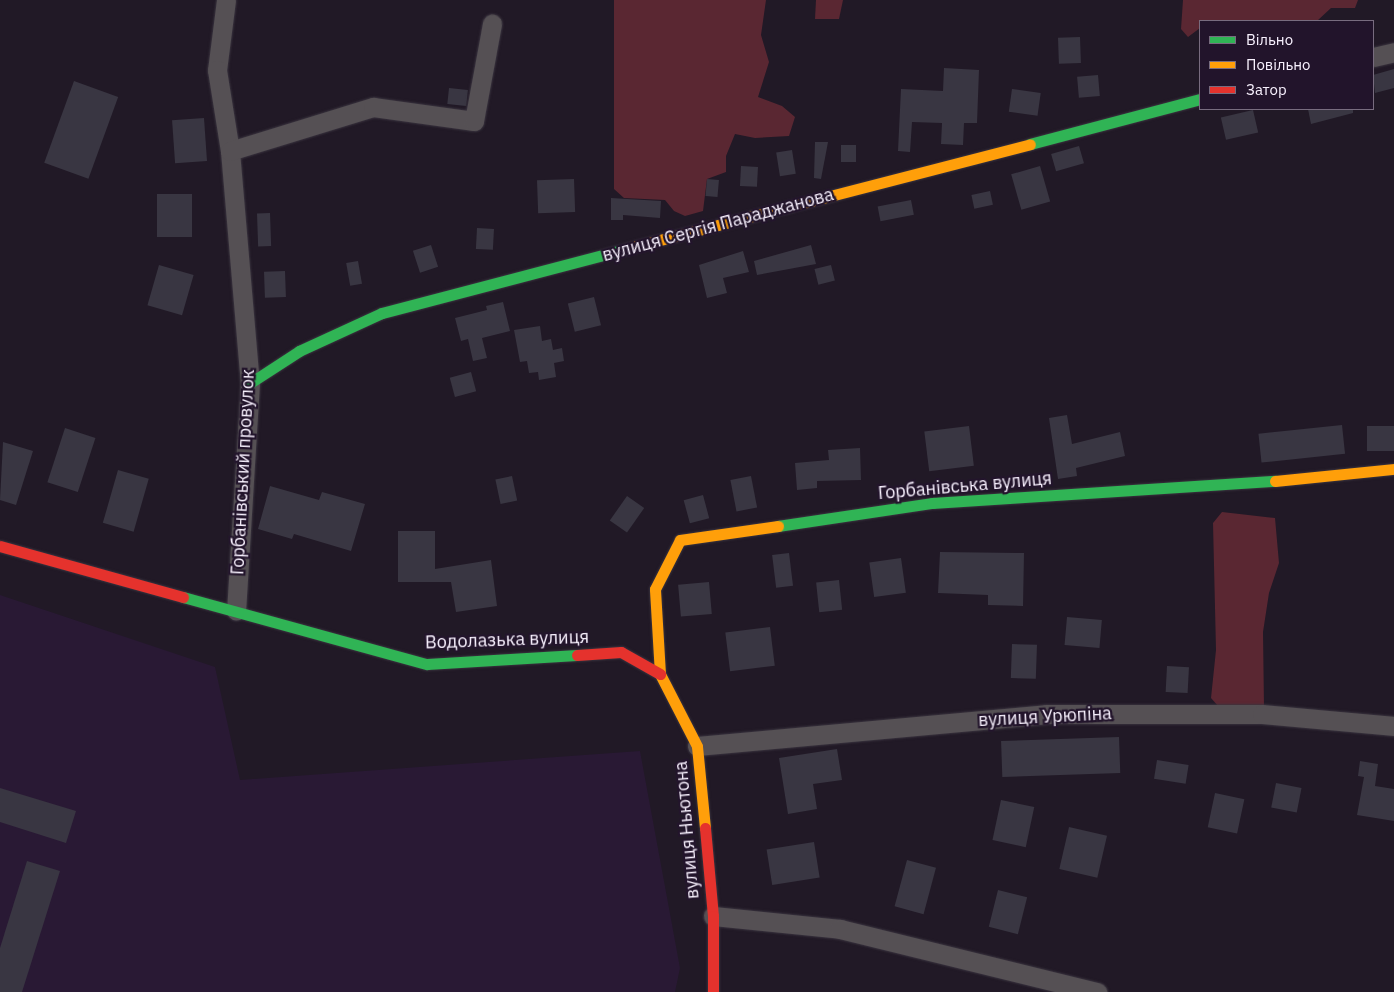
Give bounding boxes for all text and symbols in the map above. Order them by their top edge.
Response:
legend [1199,20,1374,110]
text: Вільно [1246,30,1293,49]
text: Повільно [1246,55,1310,74]
text: Затор [1246,80,1287,99]
street label: вулиця Сергія Параджанова [600,184,836,266]
street label: Горбанівський провулок [227,369,259,575]
street label: Горбанівська вулиця [877,468,1053,504]
street label: Водолазька вулиця [425,626,589,654]
street label: вулиця Урюпіна [978,703,1112,731]
street label: вулиця Ньютона [670,760,704,900]

